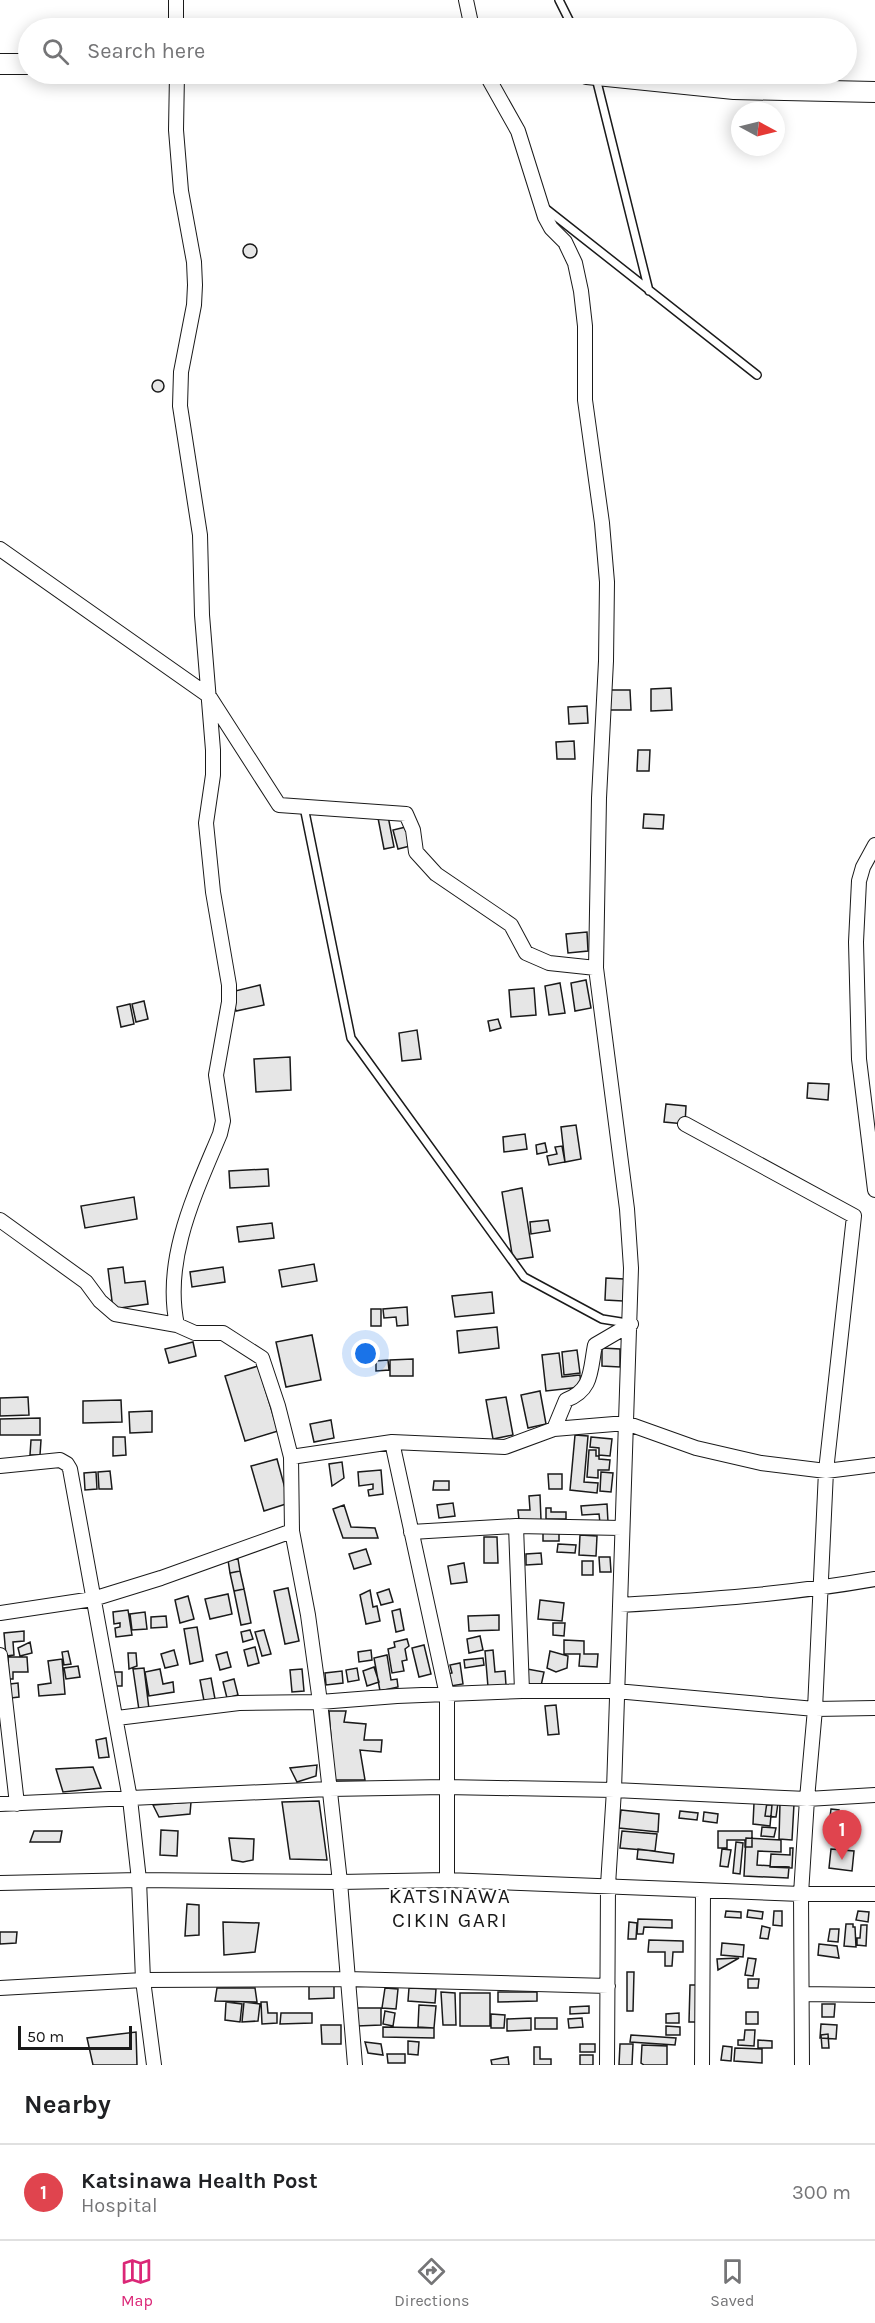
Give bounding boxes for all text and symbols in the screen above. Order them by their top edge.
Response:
search box [18,18,857,84]
icon: search [39,35,72,68]
text: Search here [87,38,205,64]
north arrow [731,102,785,156]
your location [351,1339,380,1368]
pin: 1 [822,1810,862,1860]
district label: KATSINAWA CIKIN GARI [389,1884,511,1932]
scale bar [18,2023,132,2050]
text: 50 m [27,2027,64,2046]
text: Nearby [24,2089,111,2120]
text: Katsinawa Health Post [81,2168,318,2194]
text: 1 [40,2181,47,2204]
text: 300 m [792,2181,851,2204]
text: Hospital [81,2194,158,2217]
tab: Map [120,2255,153,2310]
tab: Directions [394,2255,469,2310]
tab: Saved [710,2255,755,2310]

